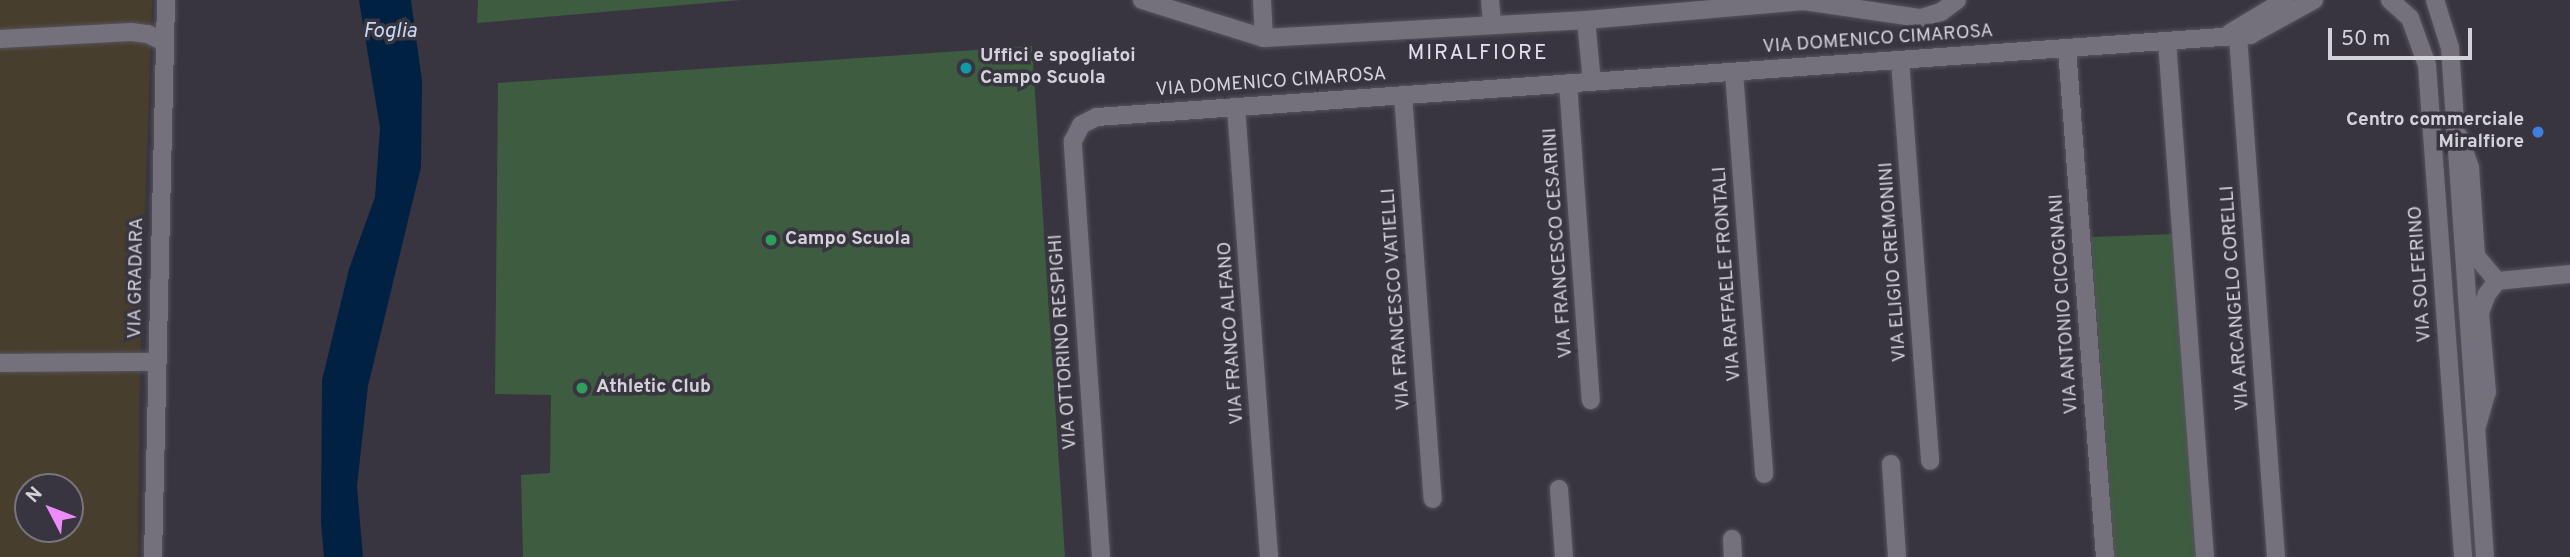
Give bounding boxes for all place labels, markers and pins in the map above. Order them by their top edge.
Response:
place label: Uffici e spogliatoi Campo Scuola [980,46,1136,90]
marker: Uffici e spogliatoi Campo Scuola [958,60,974,76]
place label: Centro commerciale Miralfiore [2346,110,2524,154]
marker: Centro commerciale Miralfiore [2530,124,2546,140]
place label: Campo Scuola [785,229,911,251]
marker: Campo Scuola [763,232,779,248]
place label: Athletic Club [596,377,711,399]
marker: Athletic Club [574,380,590,396]

